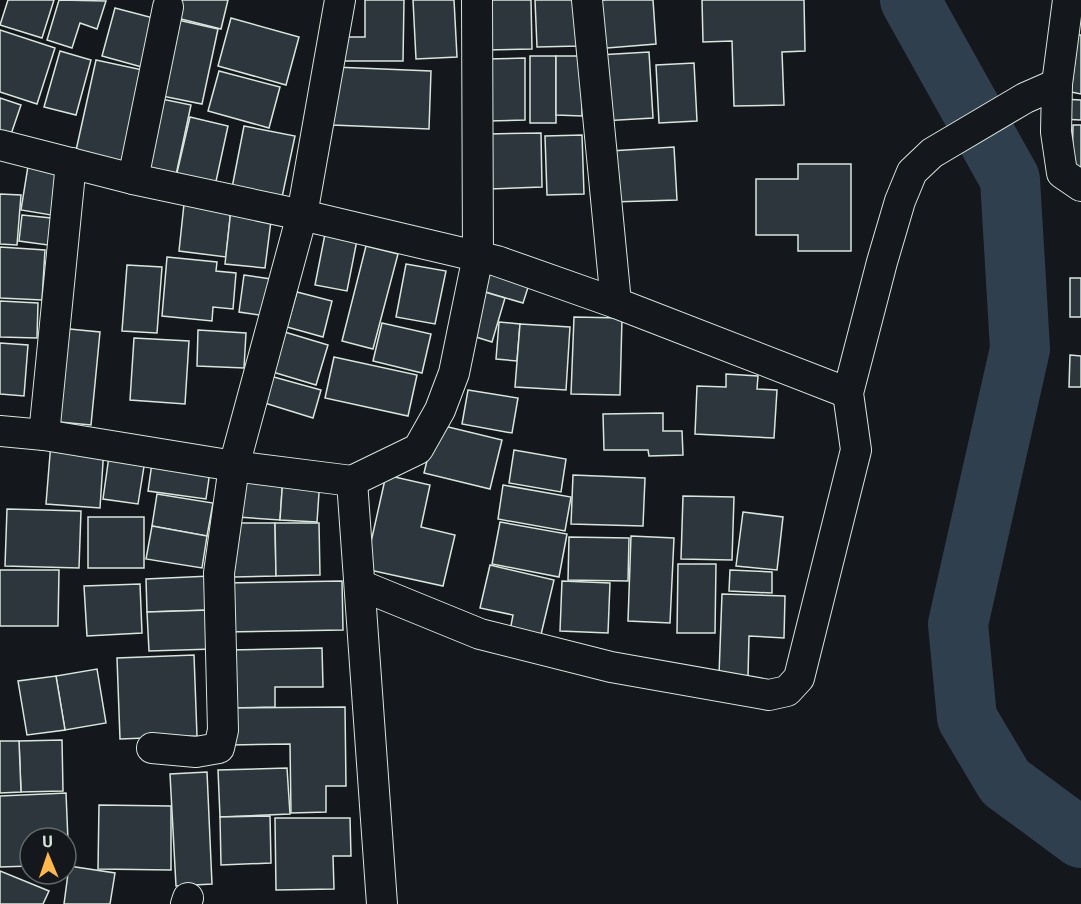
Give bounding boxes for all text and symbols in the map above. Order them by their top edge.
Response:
north arrow [18,826,78,886]
text: U [42,832,53,851]

